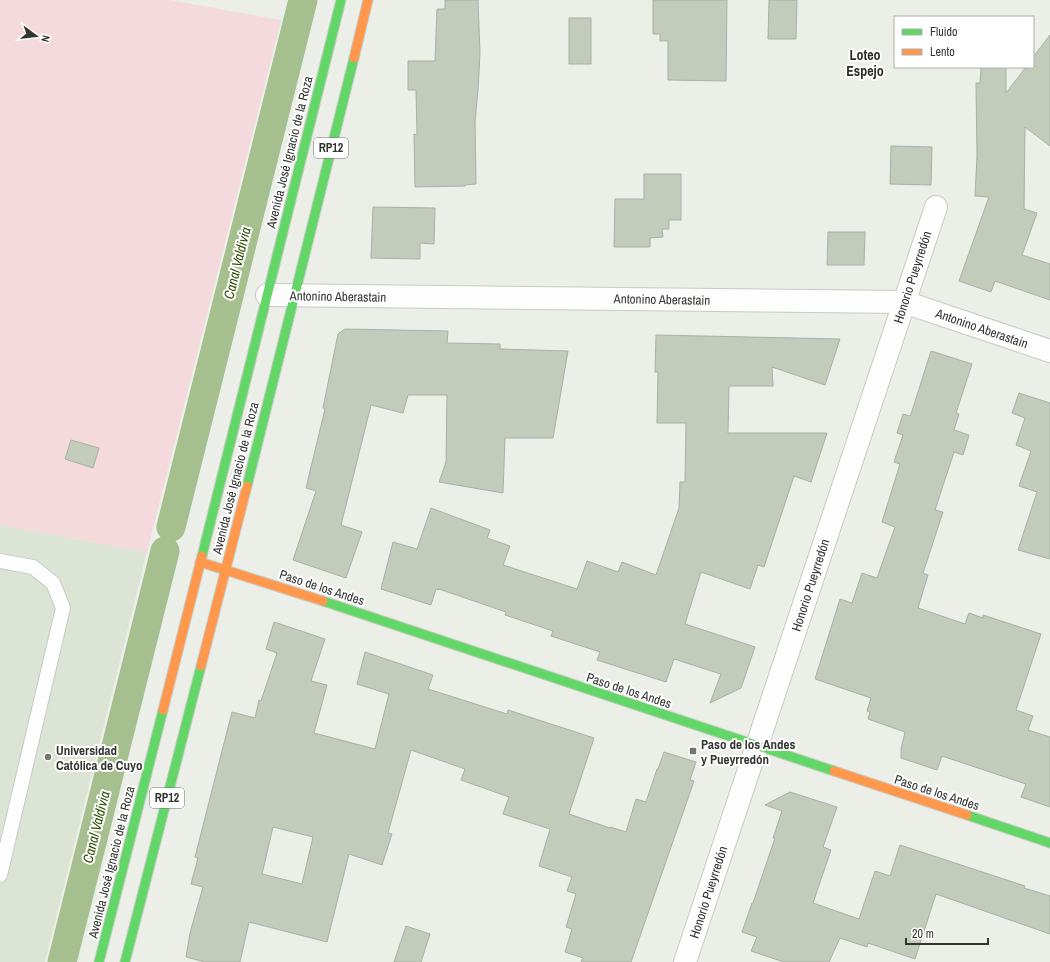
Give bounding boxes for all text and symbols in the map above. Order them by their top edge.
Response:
north arrow [16,16,56,56]
legend [894,16,1034,68]
text: Fluido [930,24,957,40]
text: N [38,34,53,44]
text: Lento [930,44,955,60]
district label: Loteo Espejo [846,46,884,80]
street label: Avenida José Ignacio de la Roza [262,74,317,231]
road number: RP12 [314,138,348,158]
water label: Canal Valdivia [219,225,255,301]
street label: Honorio Pueyrredón [890,229,935,325]
street label: Antonino Aberastain [289,287,387,306]
street label: Antonino Aberastain [613,290,711,309]
street label: Antonino Aberastain [932,304,1030,352]
street label: Avenida José Ignacio de la Roza [208,400,263,557]
street label: Honorio Pueyrredón [788,537,833,633]
street label: Paso de los Andes [277,566,366,609]
street label: Paso de los Andes [584,669,673,712]
place label: Paso de los Andes y Pueyrredón [701,736,795,768]
place label: Universidad Católica de Cuyo [56,742,143,774]
marker: Paso de los Andes y Pueyrredón [688,746,698,756]
marker: Universidad Católica de Cuyo [43,752,53,762]
street label: Paso de los Andes [892,771,981,814]
street label: Avenida José Ignacio de la Roza [84,784,139,941]
road number: RP12 [150,788,184,808]
water label: Canal Valdivia [78,789,114,865]
street label: Honorio Pueyrredón [686,844,731,940]
scale bar [906,920,988,946]
text: 20 m [912,926,934,942]

